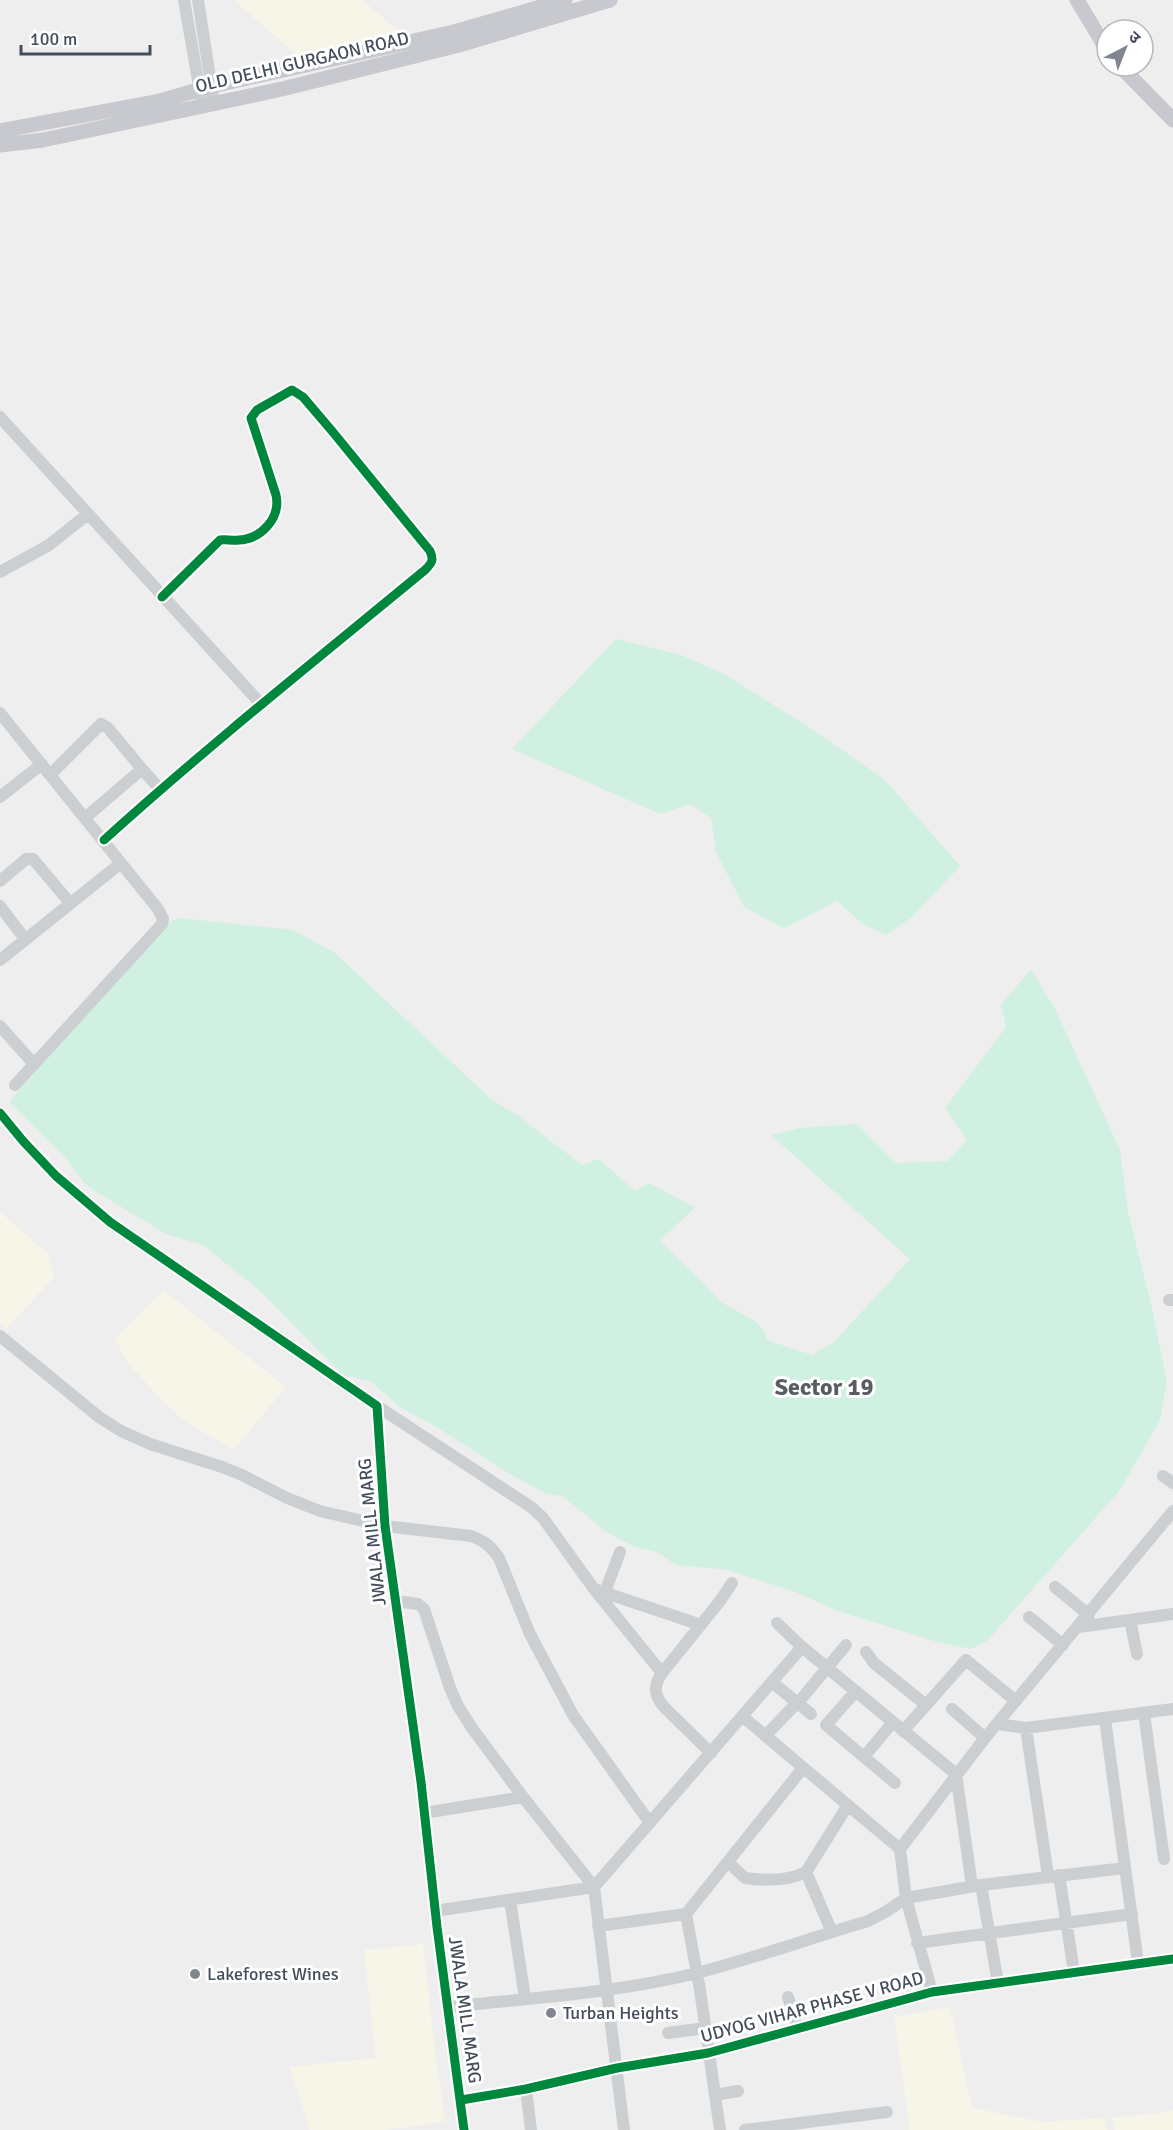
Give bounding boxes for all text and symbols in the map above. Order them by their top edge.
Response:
scale bar [21,18,150,56]
north arrow [1095,18,1155,78]
street label: OLD DELHI GURGAON ROAD [193,27,411,97]
text: उ [1124,27,1145,49]
text: 100 m [30,28,77,50]
district label: Sector 19 [775,1372,873,1402]
street label: JWALA MILL MARG [353,1457,391,1607]
street label: JWALA MILL MARG [444,1935,486,2085]
place label: Lakeforest Wines [207,1963,339,1985]
marker: Lakeforest Wines [188,1967,202,1981]
street label: UDYOG VIHAR PHASE V ROAD [698,1967,926,2047]
place label: Turban Heights [563,2002,679,2024]
marker: Turban Heights [544,2006,558,2020]

